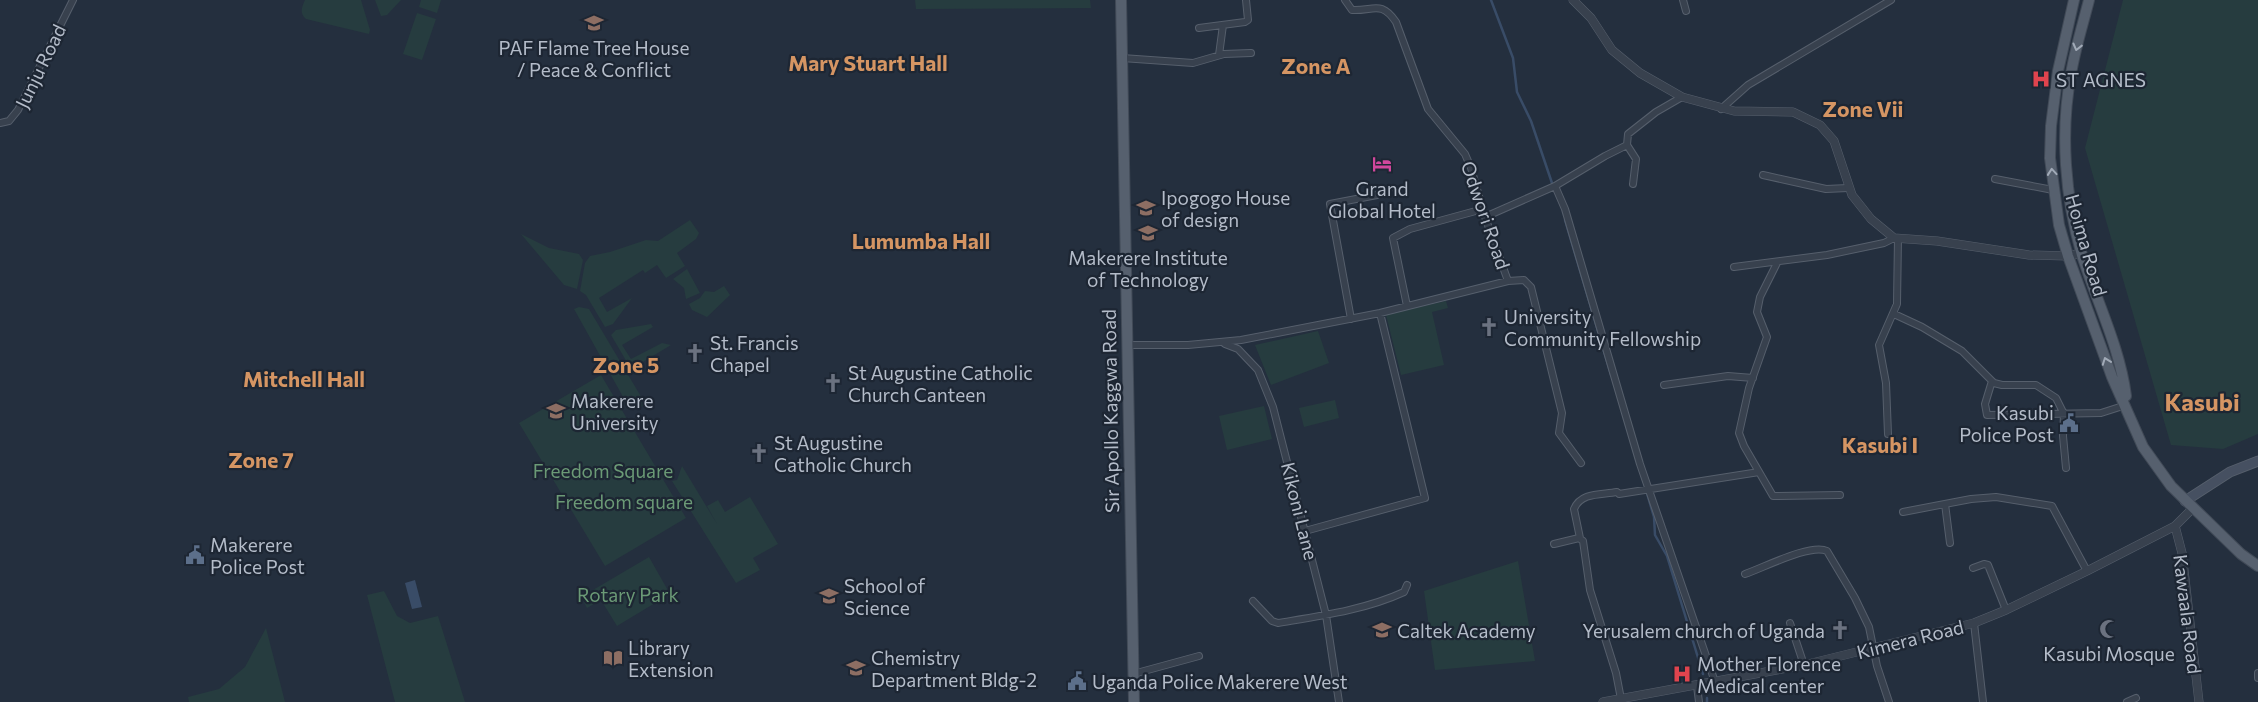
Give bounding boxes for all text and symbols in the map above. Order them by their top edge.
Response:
school or university icon: PAF Flame Tree House / Peace & Conflict [583,12,605,34]
street label: Junju Road [10,20,70,112]
place label: PAF Flame Tree House / Peace & Conflict [499,36,689,81]
one-way arrow [2073,43,2083,51]
district label: Mary Stuart Hall [788,50,948,75]
district label: Zone A [1281,53,1351,78]
hospital icon: ST AGNES [2030,68,2052,90]
place label: ST AGNES [2056,68,2146,91]
district label: Zone Vii [1823,96,1903,121]
hotel icon: Grand Global Hotel [1371,153,1393,175]
street label: Odwori Road [1457,158,1515,272]
one-way arrow [2046,167,2057,175]
place label: Grand Global Hotel [1328,177,1436,222]
place label: Ipogogo House of design [1161,186,1290,231]
street label: Hoima Road [2061,191,2113,299]
school or university icon: Ipogogo House of design [1135,197,1157,219]
school or university icon: Makerere Institute of Technology [1137,222,1159,244]
district label: Lumumba Hall [852,228,990,253]
place label: Makerere Institute of Technology [1068,246,1228,291]
place label: University Community Fellowship [1504,305,1701,350]
street label: Sir Apollo Kaggwa Road [1097,309,1123,513]
church icon: University Community Fellowship [1478,316,1500,338]
place label: St. Francis Chapel [710,331,799,376]
church icon: St. Francis Chapel [684,342,706,364]
district label: Zone 5 [593,352,659,377]
one-way arrow [2102,357,2112,365]
place label: St Augustine Catholic Church Canteen [848,361,1033,406]
district label: Mitchell Hall [243,366,365,391]
church icon: St Augustine Catholic Church Canteen [822,372,844,394]
district label: Kasubi [2164,387,2240,416]
place label: Makerere University [571,389,659,434]
school or university icon: Makerere University [545,400,567,422]
place label: Kasubi Police Post [1959,401,2054,446]
public building icon: Kasubi Police Post [2058,412,2080,434]
place label: St Augustine Catholic Church [774,431,912,476]
district label: Kasubi I [1842,432,1918,457]
church icon: St Augustine Catholic Church [748,442,770,464]
district label: Zone 7 [228,447,294,472]
park label: Freedom Square [533,459,673,482]
street label: Kikoni Lane [1277,460,1323,562]
park label: Freedom square [555,490,693,513]
place label: Makerere Police Post [210,533,305,578]
public building icon: Makerere Police Post [184,544,206,566]
street label: Kawaala Road [2169,553,2207,675]
place label: School of Science [844,574,926,619]
park label: Rotary Park [577,583,679,606]
school or university icon: School of Science [818,585,840,607]
street label: Kimera Road [1854,615,1966,663]
mosque icon: Kasubi Mosque [2098,618,2120,640]
school or university icon: Caltek Academy [1371,619,1393,641]
place label: Caltek Academy [1397,619,1536,642]
place label: Yerusalem church of Uganda [1582,619,1825,642]
church icon: Yerusalem church of Uganda [1829,619,1851,641]
place label: Library Extension [628,636,714,681]
place label: Kasubi Mosque [2043,642,2175,665]
place label: Chemistry Department Bldg-2 [871,646,1037,691]
library icon: Library Extension [602,647,624,669]
place label: Mother Florence Medical center [1697,652,1841,697]
school or university icon: Chemistry Department Bldg-2 [845,657,867,679]
hospital icon: Mother Florence Medical center [1671,663,1693,685]
public building icon: Uganda Police Makerere West [1066,670,1088,692]
place label: Uganda Police Makerere West [1092,670,1348,693]

